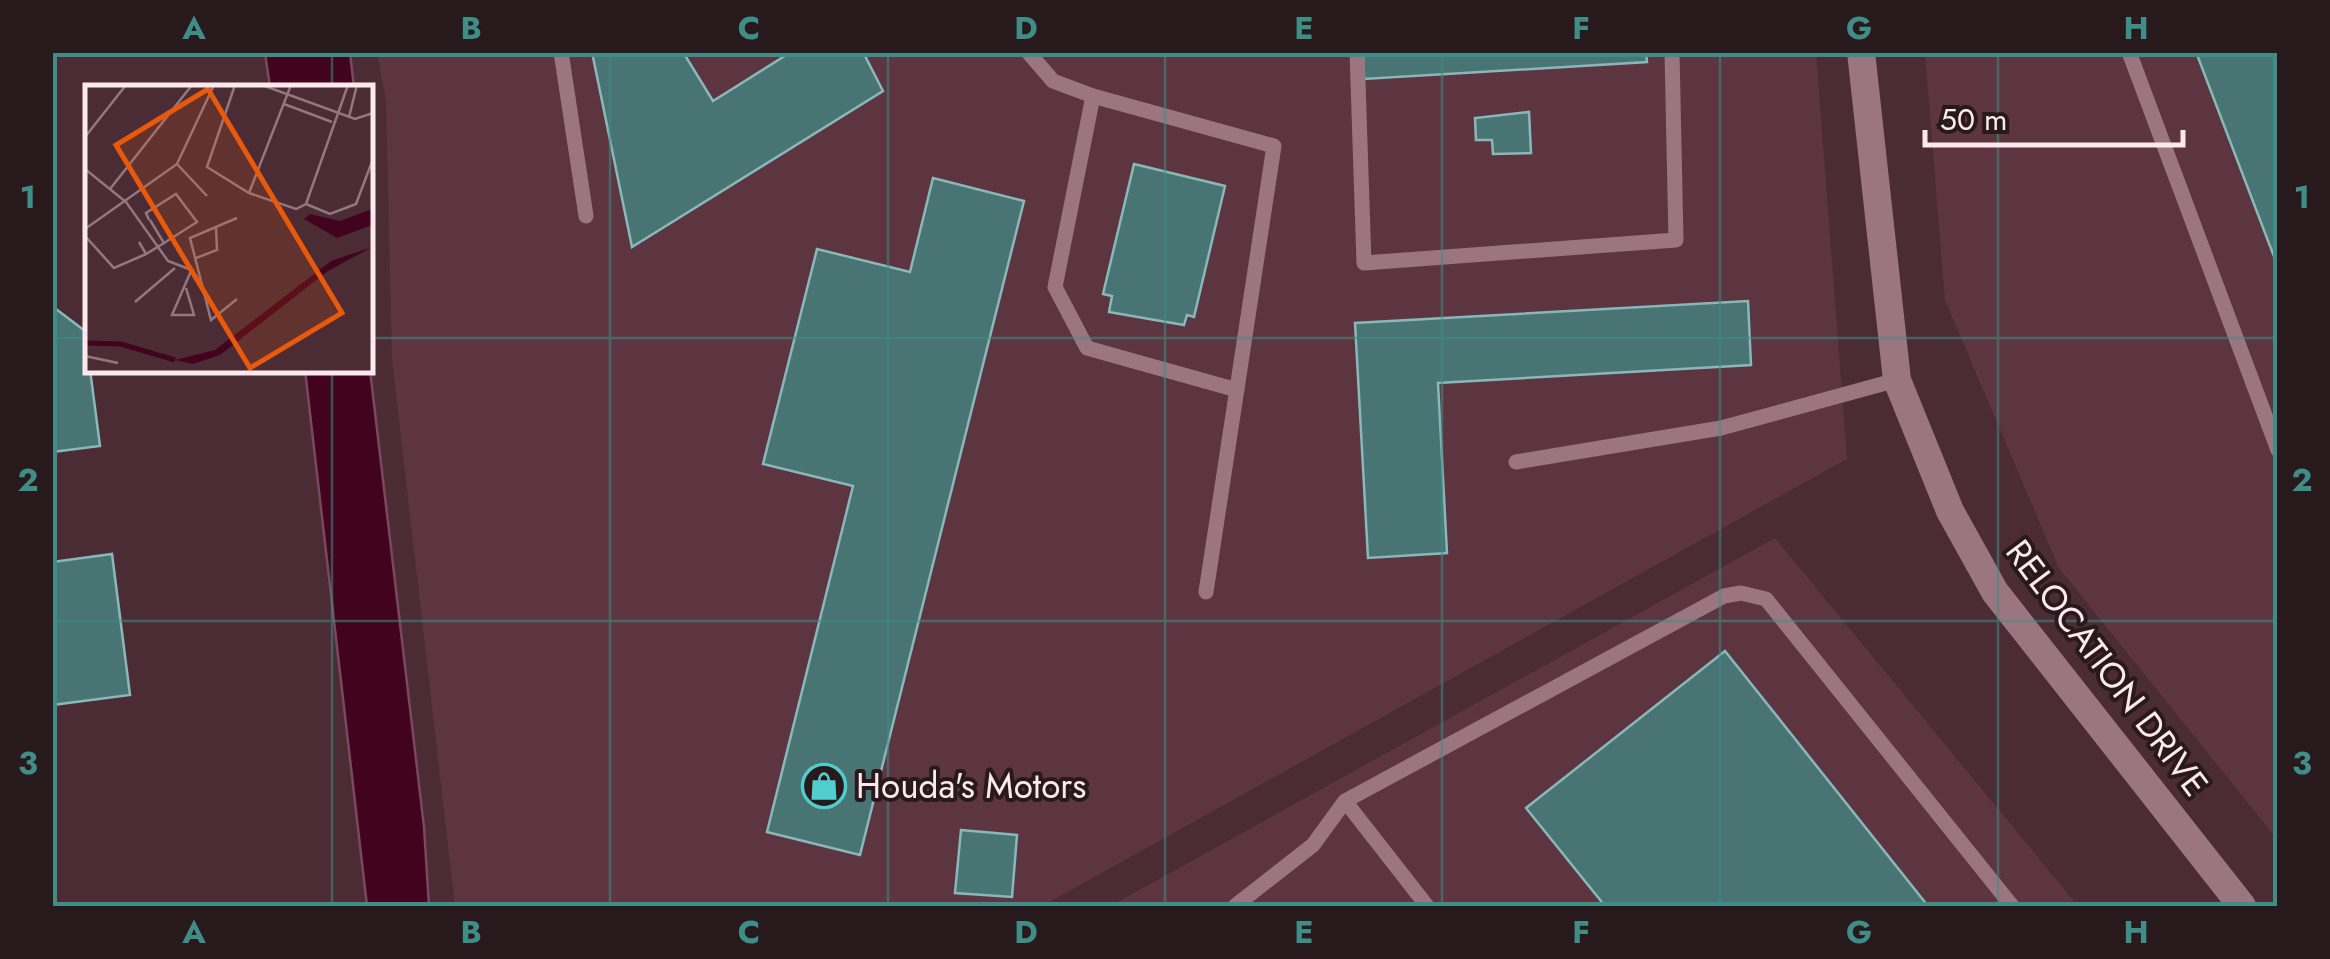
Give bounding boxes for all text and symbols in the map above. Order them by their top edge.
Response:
text: A [181,5,206,51]
text: B [460,5,482,51]
text: C [738,5,760,51]
text: D [1014,5,1038,51]
text: E [1294,5,1314,51]
text: F [1572,5,1590,51]
text: G [1846,5,1872,51]
text: H [2123,5,2149,51]
inset map [85,85,372,372]
scale bar [1925,85,2182,147]
text: 50 m [1940,98,2007,141]
text: 1 [20,174,36,220]
text: 1 [2294,174,2310,220]
text: 2 [18,457,39,503]
text: 2 [2292,457,2313,503]
street label: RELOCATION DRIVE [1994,529,2220,807]
text: 3 [18,740,38,786]
text: 3 [2292,740,2312,786]
place label: Houda's Motors [856,761,1086,811]
shop icon: Houda's Motors [801,763,847,809]
text: A [181,909,206,955]
text: B [460,909,482,955]
text: C [738,909,760,955]
text: D [1014,909,1038,955]
text: E [1294,909,1314,955]
text: F [1572,909,1590,955]
text: G [1846,909,1872,955]
text: H [2123,909,2149,955]

